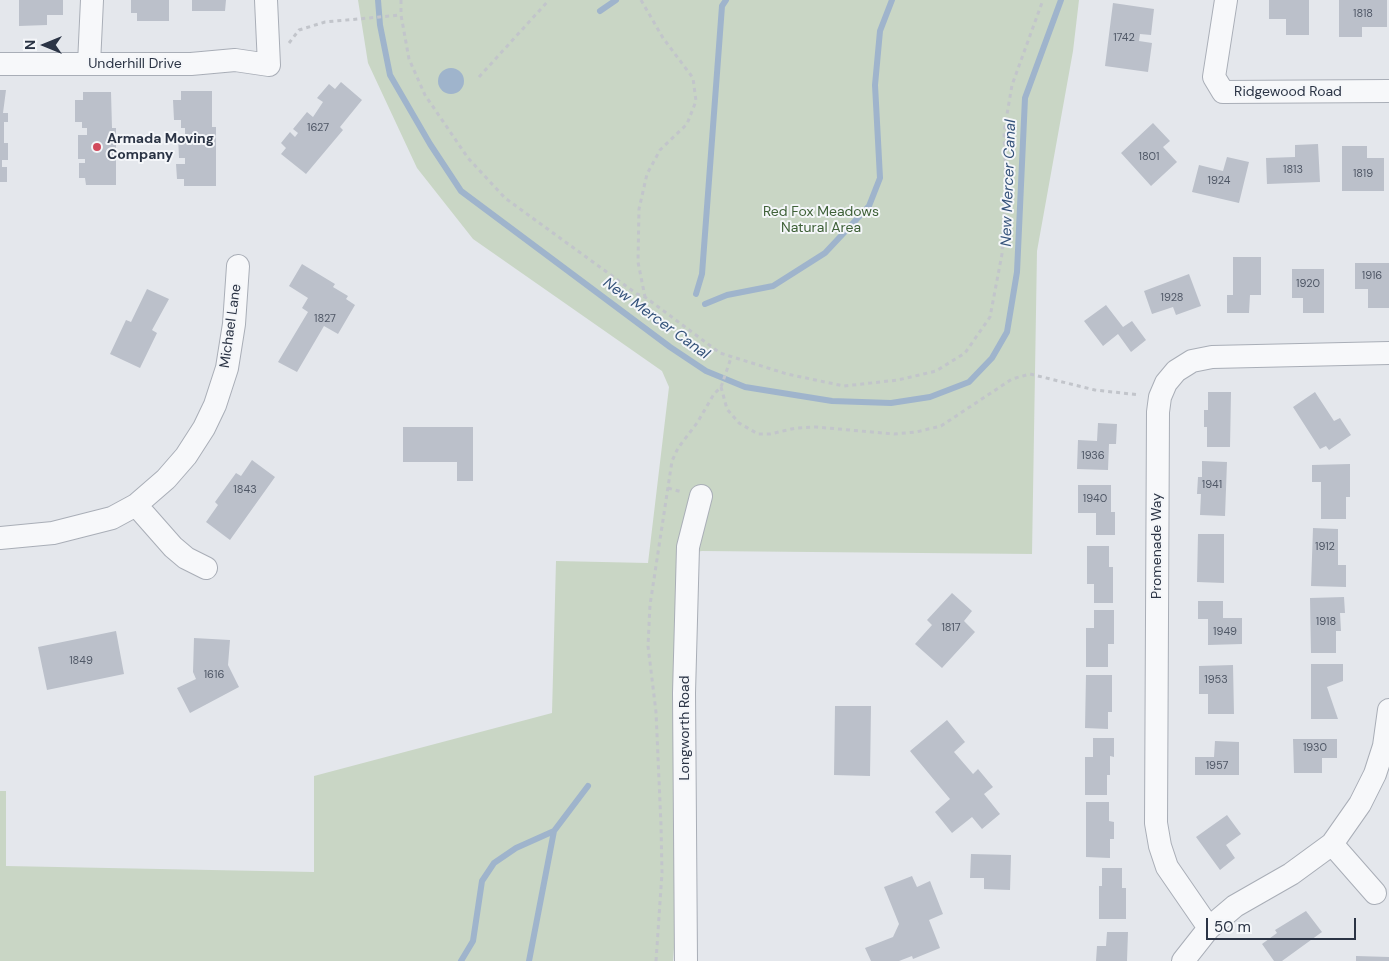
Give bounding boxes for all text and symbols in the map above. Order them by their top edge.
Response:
house number: 1818 [1353,7,1373,21]
north arrow [20,20,70,70]
house number: 1742 [1113,31,1135,45]
text: N [21,40,39,50]
street label: Underhill Drive [88,56,182,72]
street label: Ridgewood Road [1234,84,1342,100]
water label: New Mercer Canal [998,119,1020,247]
house number: 1627 [307,121,329,135]
place label: Armada Moving Company [107,131,214,164]
marker: Armada Moving Company [91,141,103,153]
house number: 1801 [1138,150,1160,164]
house number: 1813 [1283,163,1303,177]
house number: 1819 [1353,167,1373,181]
house number: 1924 [1208,174,1230,188]
park label: Red Fox Meadows Natural Area [763,204,879,236]
house number: 1916 [1362,269,1382,283]
water label: New Mercer Canal [599,274,713,364]
house number: 1920 [1296,277,1320,291]
street label: Michael Lane [217,283,245,369]
house number: 1928 [1161,291,1183,305]
house number: 1827 [314,312,336,326]
house number: 1936 [1081,449,1105,463]
house number: 1941 [1202,478,1222,492]
house number: 1843 [233,483,257,497]
house number: 1940 [1083,492,1107,506]
street label: Promenade Way [1149,493,1165,599]
house number: 1912 [1315,540,1335,554]
house number: 1918 [1316,615,1336,629]
house number: 1817 [941,621,961,635]
house number: 1949 [1213,625,1237,639]
house number: 1849 [69,654,93,668]
house number: 1616 [204,668,224,682]
house number: 1953 [1204,673,1228,687]
street label: Longworth Road [677,676,693,780]
house number: 1930 [1303,741,1327,755]
house number: 1957 [1206,759,1228,773]
scale bar [1209,908,1359,940]
text: 50 m [1214,917,1251,937]

